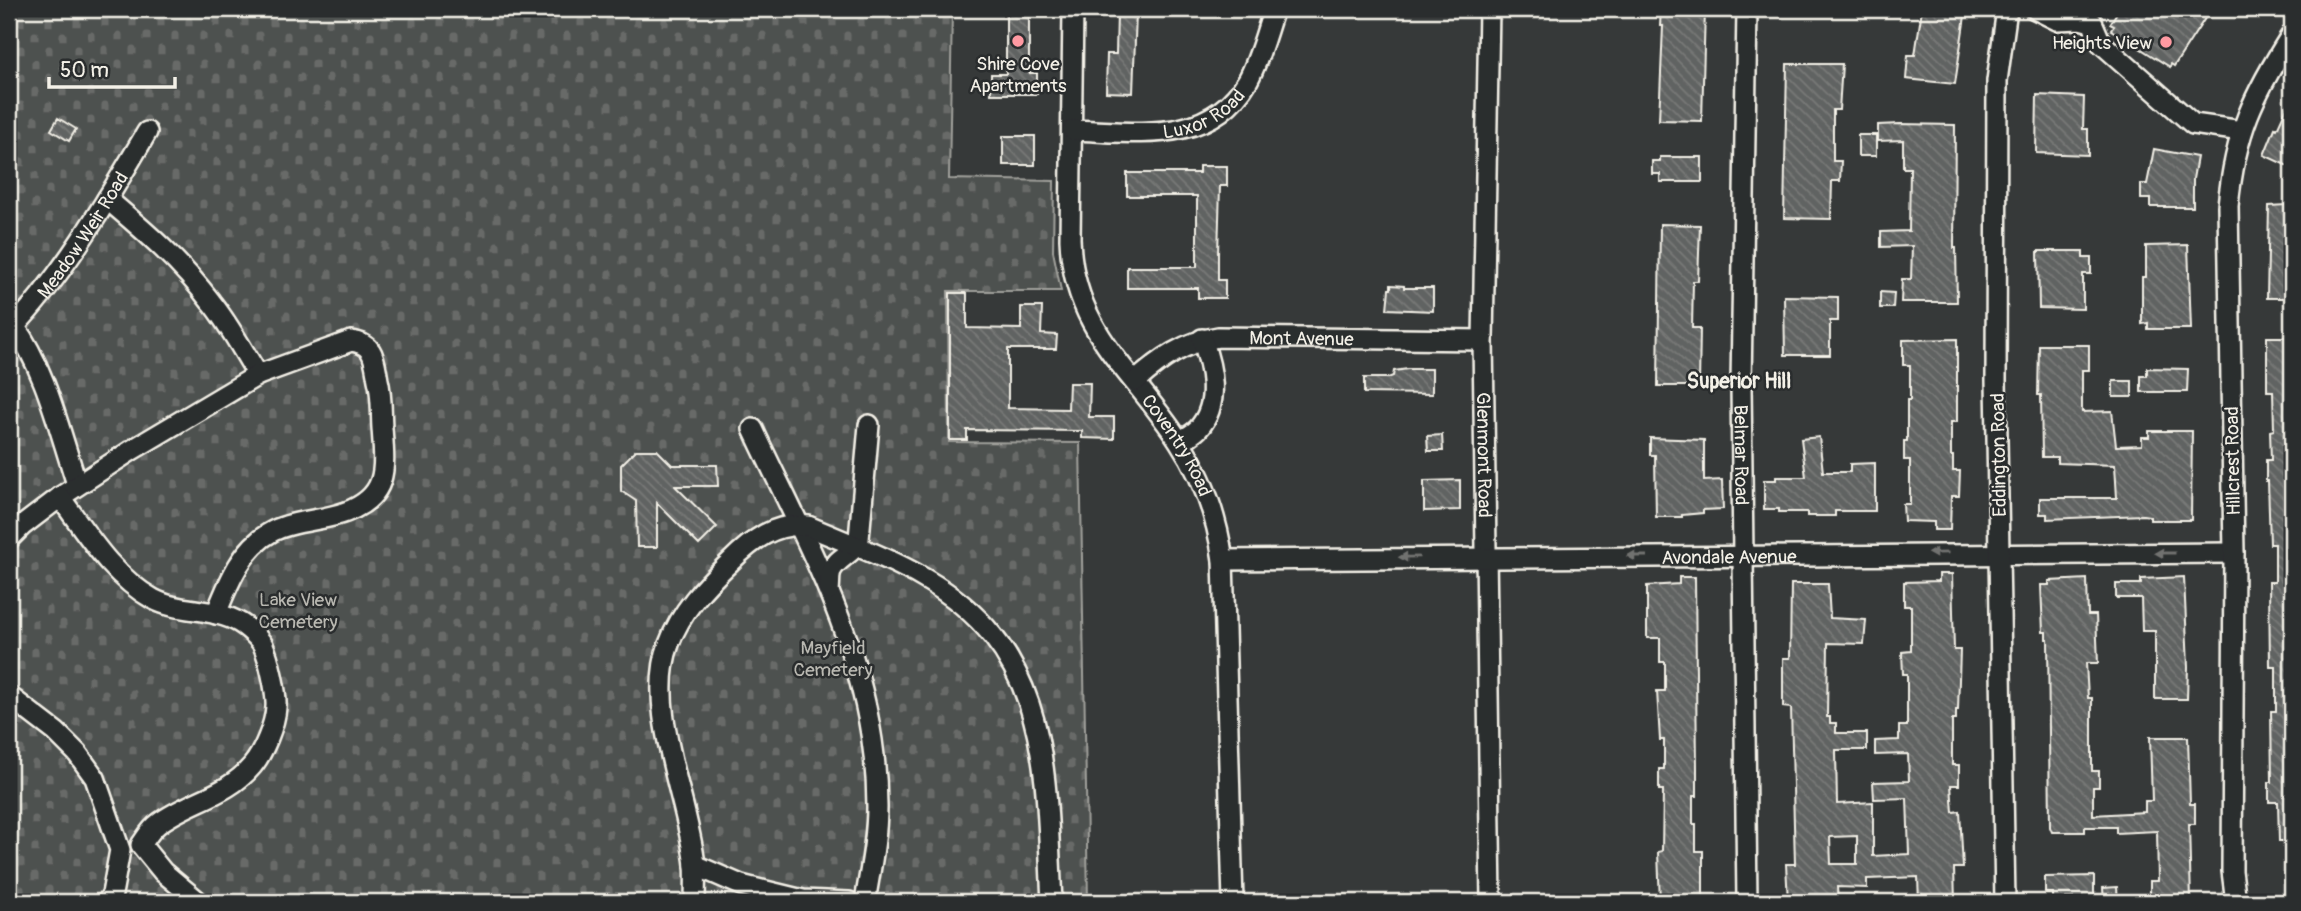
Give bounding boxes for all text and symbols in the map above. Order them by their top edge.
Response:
place label: Heights View [2052,31,2152,55]
marker: Shire Cove Apartments [1010,33,1026,49]
marker: Heights View [2158,34,2174,50]
scale bar [49,46,175,90]
place label: Shire Cove Apartments [969,52,1067,98]
text: 50 m [60,57,109,84]
street label: Luxor Road [1161,84,1251,144]
street label: Meadow Weir Road [32,168,134,304]
street label: Mont Avenue [1249,326,1355,352]
district label: Superior Hill [1687,368,1791,395]
street label: Coventry Road [1136,390,1217,500]
street label: Glenmont Road [1471,392,1497,518]
street label: Eddington Road [1986,393,2012,517]
street label: Belmar Road [1728,404,1753,505]
street label: Hillcrest Road [2220,406,2246,516]
street label: Avondale Avenue [1661,545,1797,570]
one-way arrow [2154,547,2176,559]
one-way arrow [1927,548,1949,559]
one-way arrow [1626,550,1648,562]
one-way arrow [1398,551,1420,563]
park label: Lake View Cemetery [258,588,338,634]
park label: Mayfield Cemetery [793,636,873,682]

